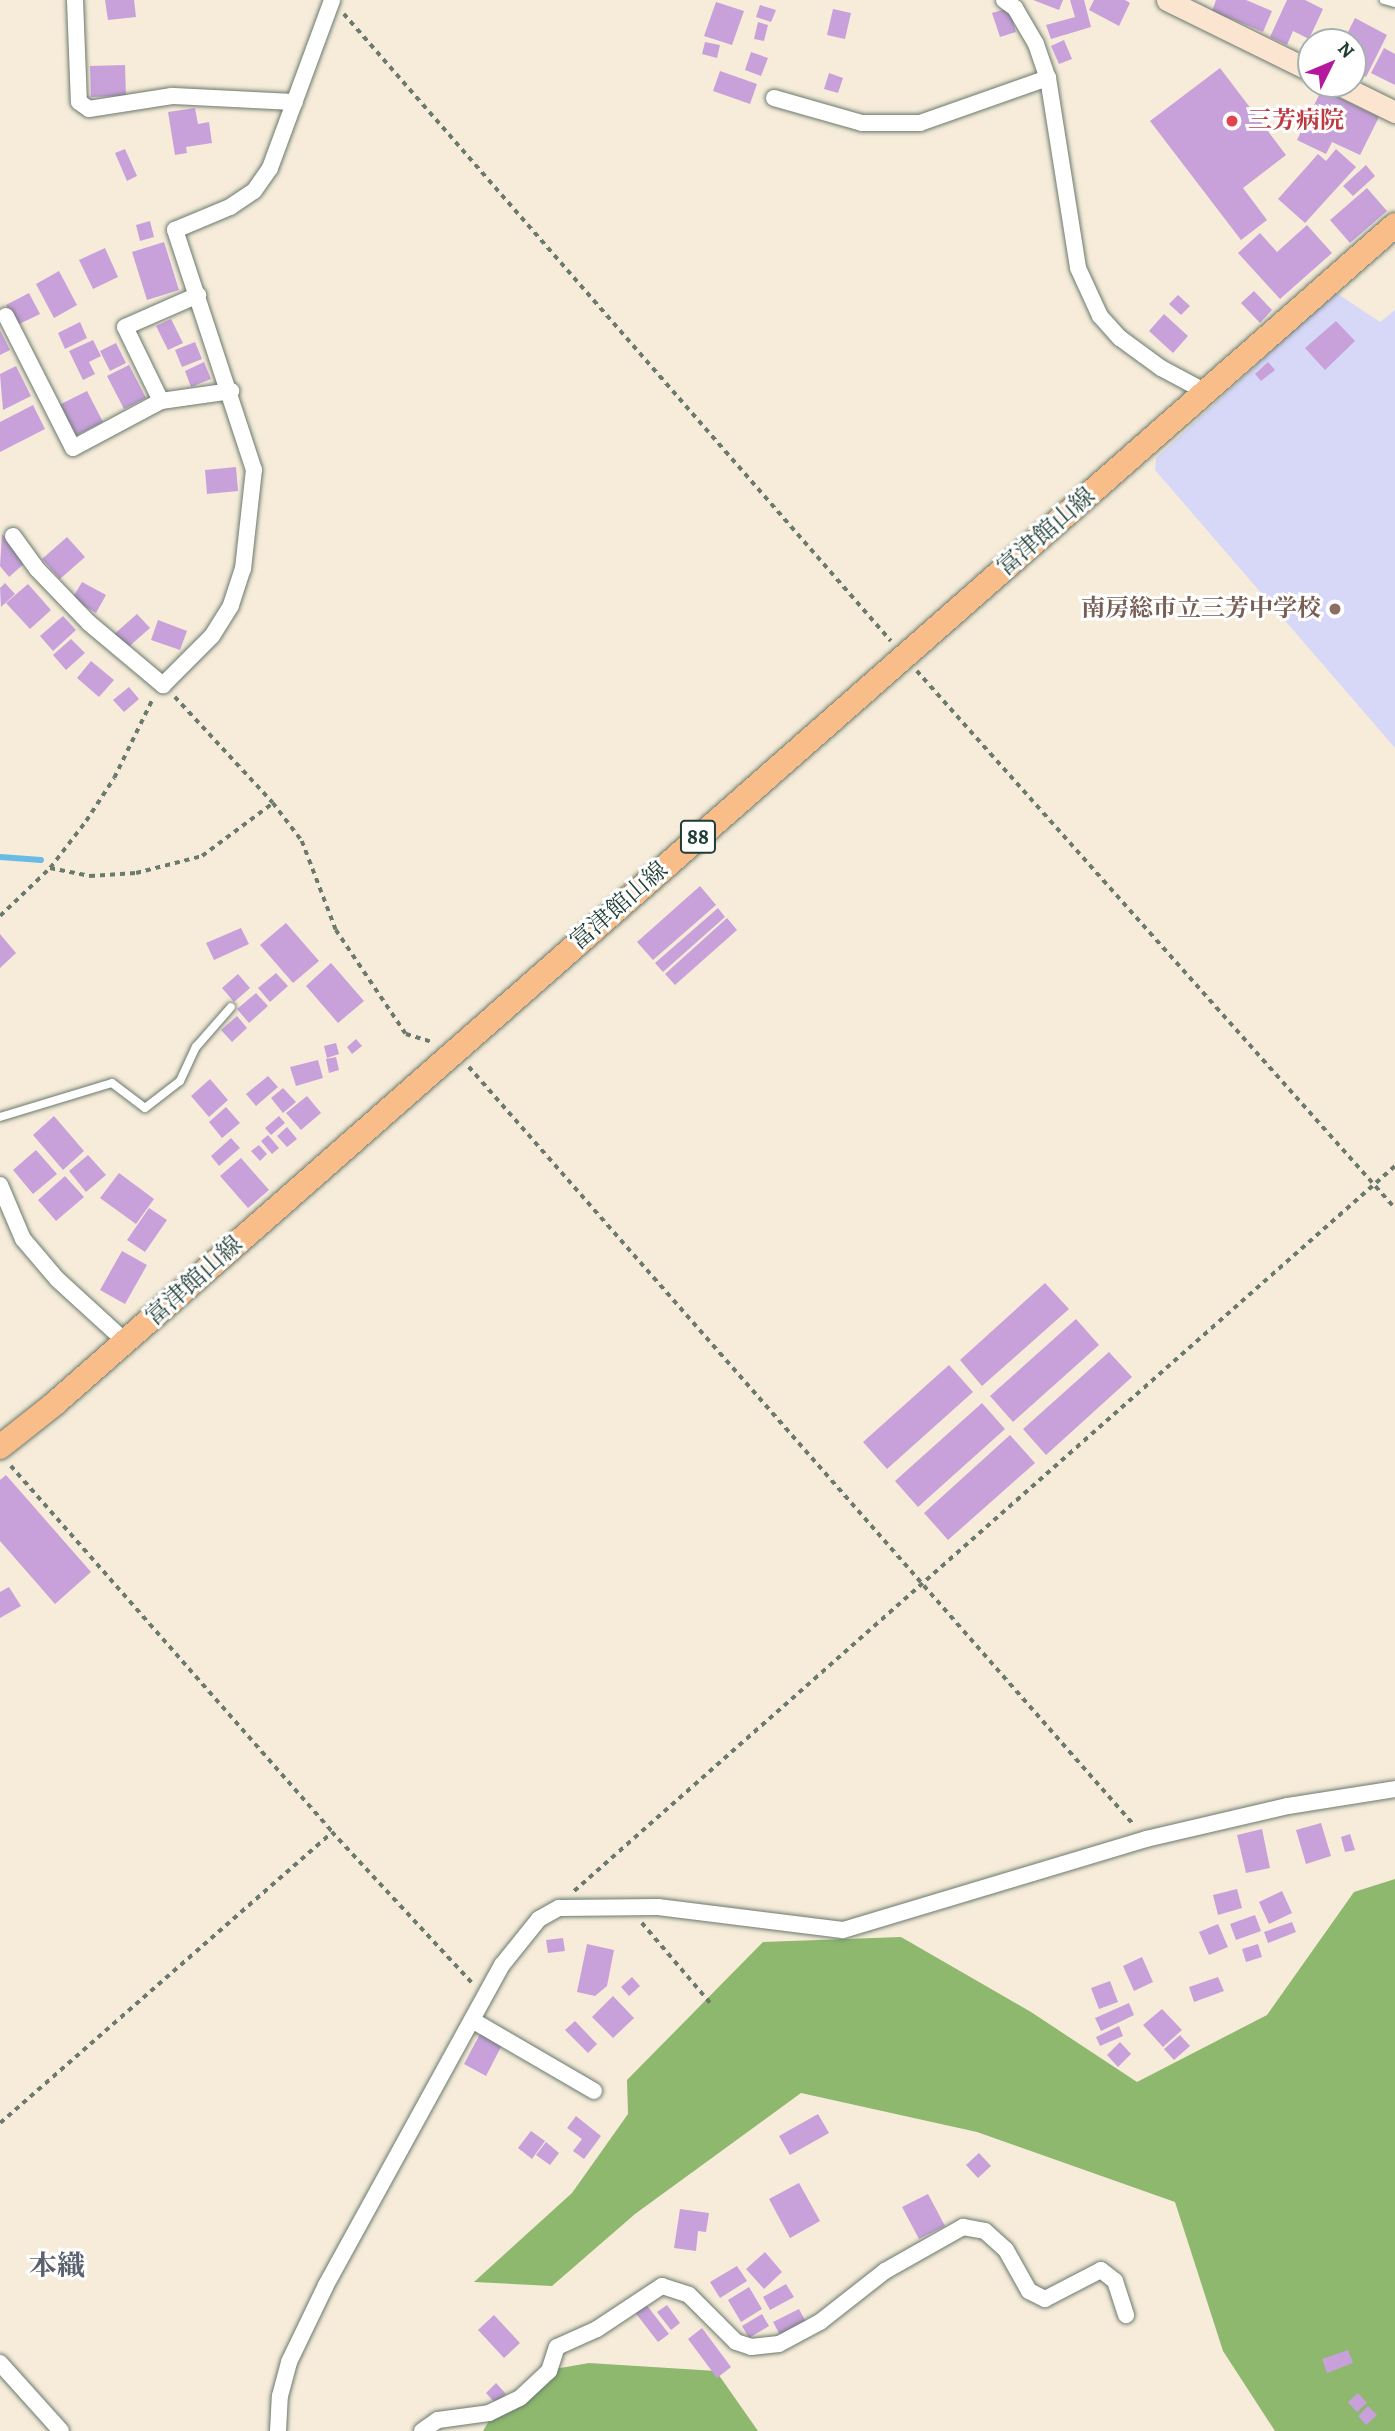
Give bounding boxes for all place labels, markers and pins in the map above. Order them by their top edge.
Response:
place label: 三芳病院 [1248,107,1344,135]
marker: 三芳病院 [1222,111,1242,131]
place label: 南房総市立三芳中学校 [1081,595,1321,623]
marker: 南房総市立三芳中学校 [1327,601,1343,617]

